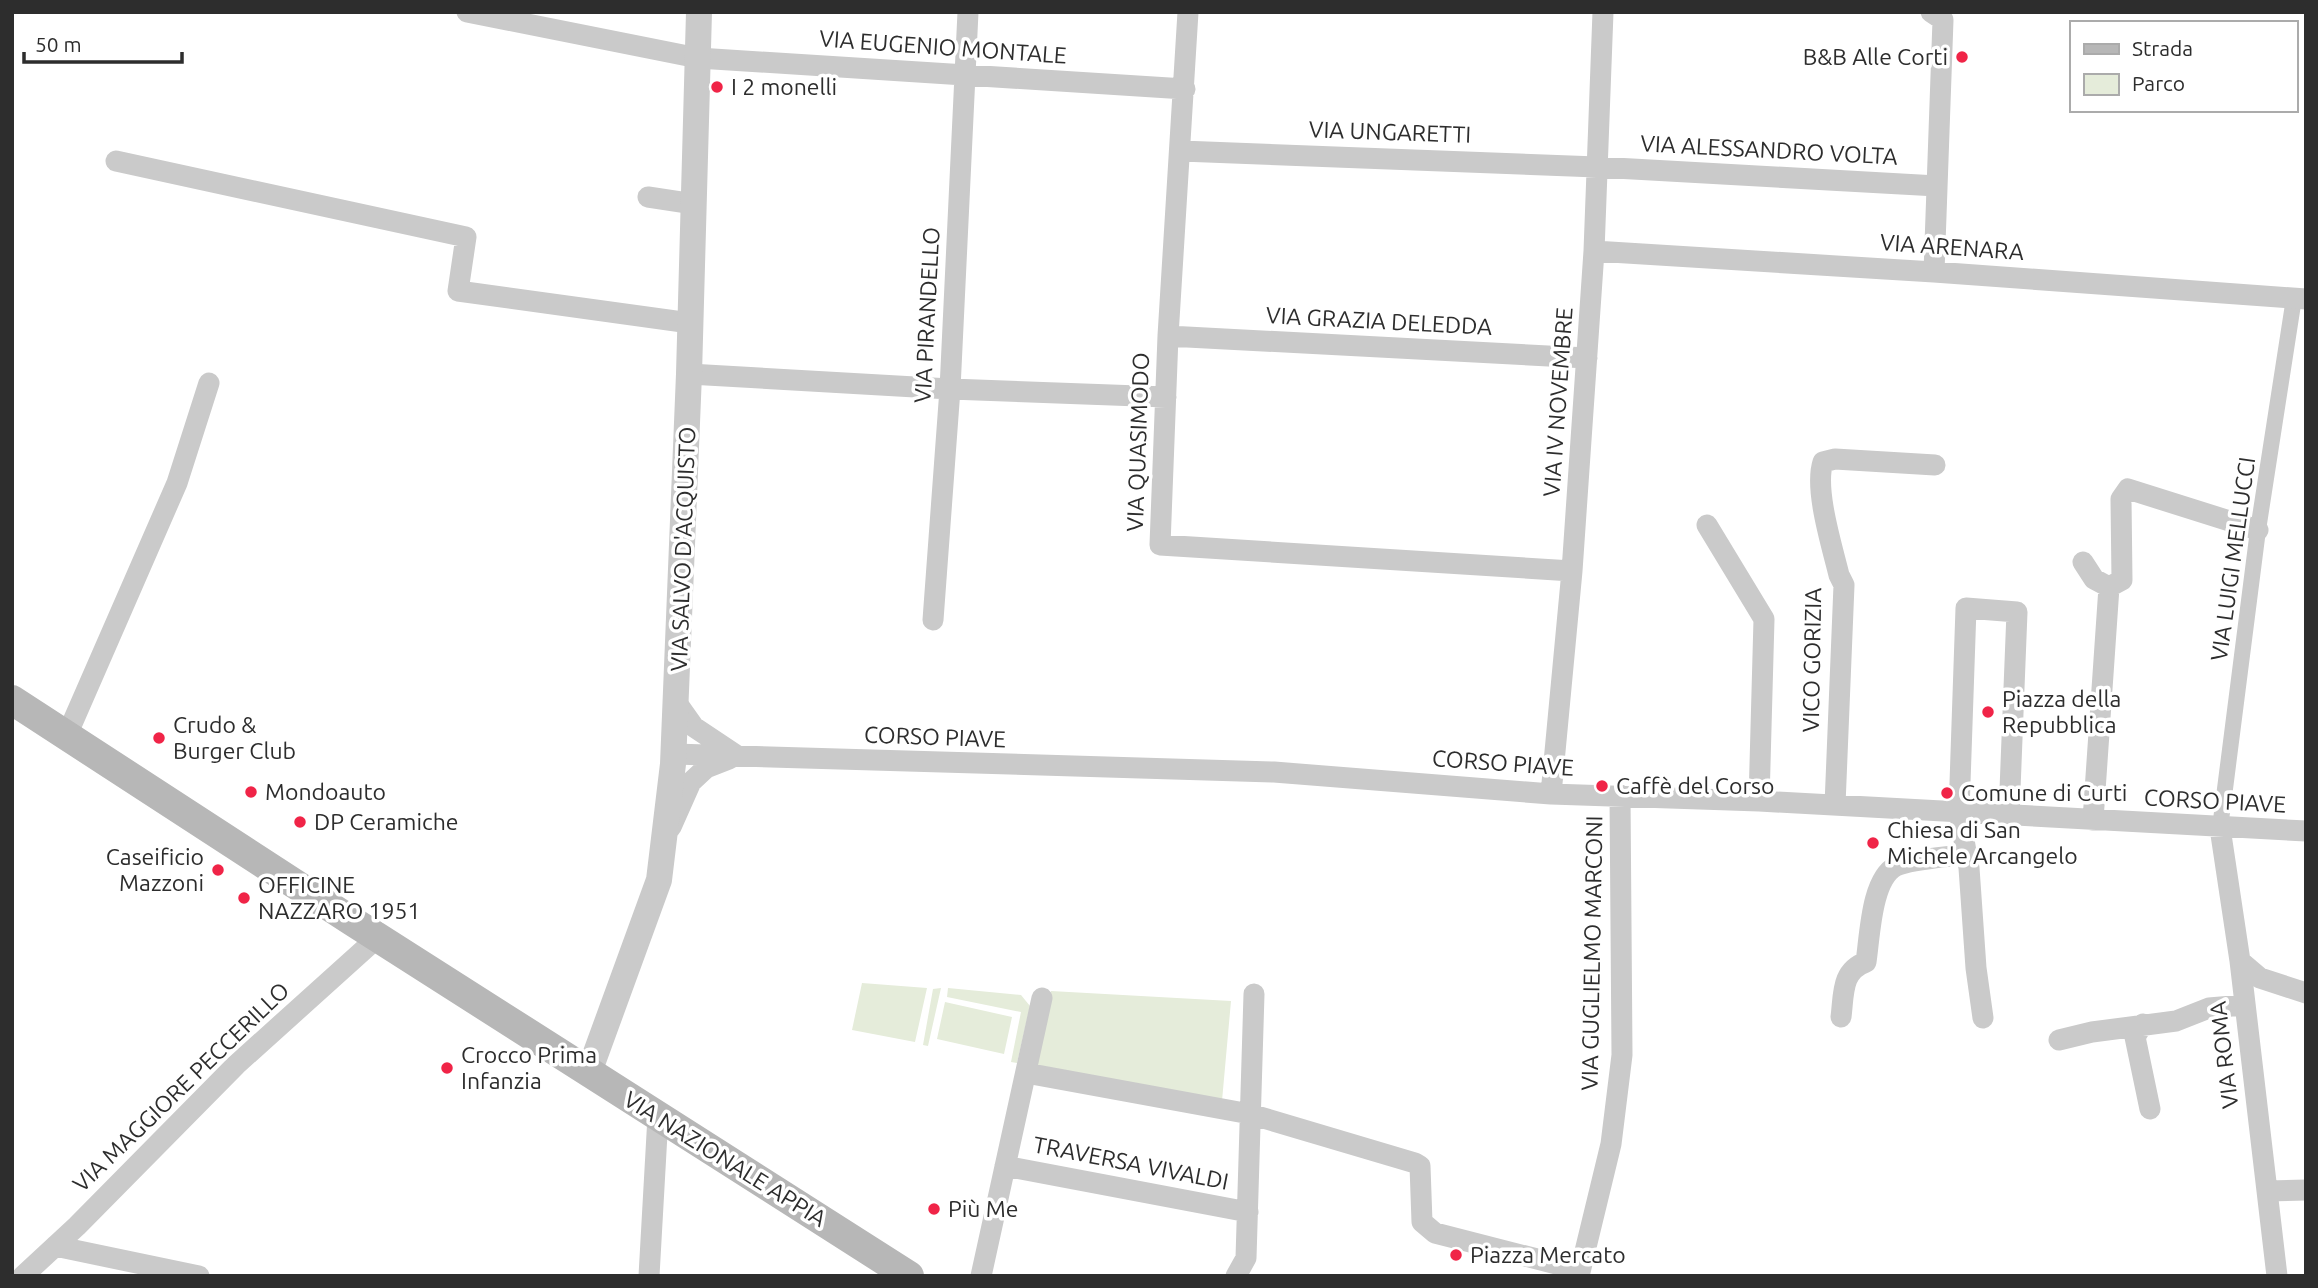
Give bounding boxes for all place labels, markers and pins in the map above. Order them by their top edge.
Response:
place label: B&B Alle Corti [1803,44,1948,69]
marker: B&B Alle Corti [1954,49,1970,65]
place label: I 2 monelli [731,74,837,99]
marker: I 2 monelli [709,79,725,95]
place label: Piazza della Repubblica [2002,686,2121,737]
marker: Piazza della Repubblica [1980,704,1996,720]
place label: Crudo & Burger Club [173,712,296,763]
marker: Crudo & Burger Club [151,730,167,746]
place label: Caffè del Corso [1616,773,1775,798]
marker: Caffè del Corso [1594,778,1610,794]
place label: Mondoauto [265,779,386,804]
place label: Comune di Curti [1961,780,2127,805]
marker: Mondoauto [243,784,259,800]
marker: Comune di Curti [1939,785,1955,801]
place label: DP Ceramiche [314,809,459,834]
marker: DP Ceramiche [292,814,308,830]
place label: Chiesa di San Michele Arcangelo [1887,817,2078,868]
marker: Chiesa di San Michele Arcangelo [1865,835,1881,851]
place label: Caseificio Mazzoni [106,844,204,895]
marker: Caseificio Mazzoni [210,862,226,878]
place label: OFFICINE NAZZARO 1951 [258,872,420,923]
marker: OFFICINE NAZZARO 1951 [236,890,252,906]
place label: Crocco Prima Infanzia [461,1042,597,1093]
marker: Crocco Prima Infanzia [439,1060,455,1076]
place label: Più Me [948,1196,1018,1221]
marker: Più Me [926,1201,942,1217]
place label: Piazza Mercato [1470,1242,1626,1267]
marker: Piazza Mercato [1448,1247,1464,1263]

